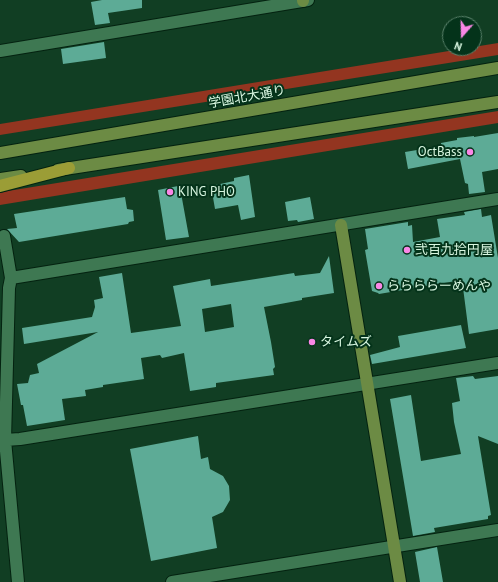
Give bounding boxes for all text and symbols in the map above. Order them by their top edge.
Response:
north arrow [442,16,482,56]
text: N [452,39,464,54]
street label: 学園北大通り [207,83,287,111]
place label: OctBass [418,144,462,160]
marker: OctBass [465,147,475,157]
place label: KING PHO [178,184,235,200]
marker: KING PHO [165,187,175,197]
place label: 弐百九拾円屋 [415,242,493,258]
marker: 弐百九拾円屋 [402,245,412,255]
place label: ららららーめんや [387,278,491,294]
marker: ららららーめんや [374,281,384,291]
place label: タイムズ [320,334,372,350]
marker: タイムズ [307,337,317,347]

